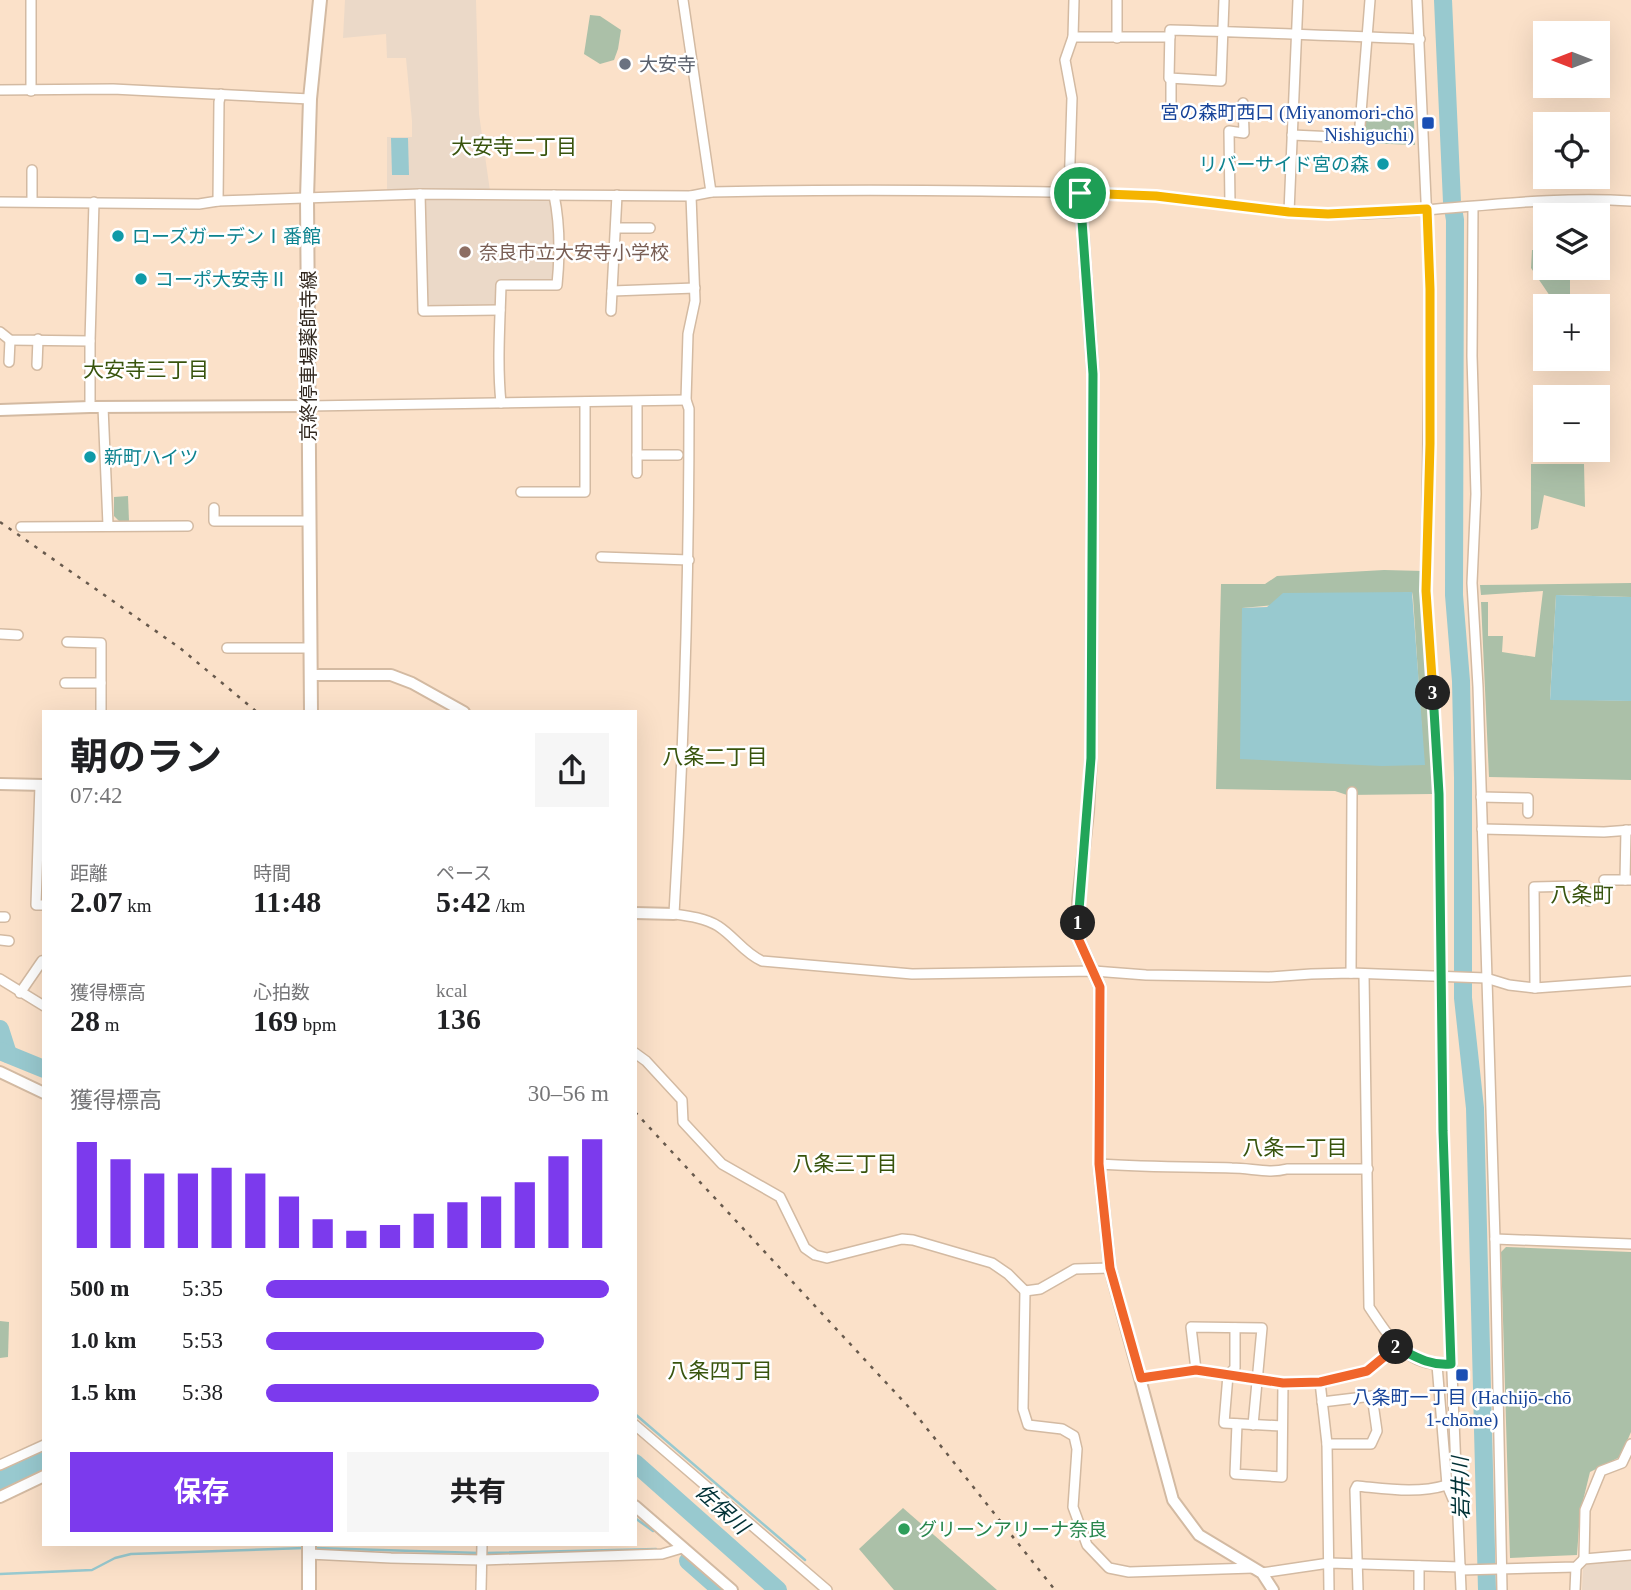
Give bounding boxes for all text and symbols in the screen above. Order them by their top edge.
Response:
north arrow [1533,21,1610,98]
map controls [1533,21,1610,462]
place label: 大安寺 [639,54,696,75]
marker: 大安寺 [617,56,633,72]
place label: 宮の森町西口 (Miyanomori-chō Nishiguchi) [1160,102,1414,146]
button: locate [1533,112,1610,189]
marker: 宮の森町西口 (Miyanomori-chō Nishiguchi) [1420,115,1436,131]
district label: 大安寺二丁目 [451,135,577,159]
place label: リバーサイド宮の森 [1198,154,1369,175]
marker: リバーサイド宮の森 [1375,156,1391,172]
pin [1050,163,1110,223]
icon: arrive [1061,174,1099,212]
button: layers [1533,203,1610,280]
place label: ローズガーデンⅠ番館 [132,226,321,247]
marker: ローズガーデンⅠ番館 [110,228,126,244]
place label: 奈良市立大安寺小学校 [479,242,669,263]
marker: 奈良市立大安寺小学校 [457,244,473,260]
place label: コーポ大安寺Ⅱ [155,269,288,290]
street label: 京終停車場薬師寺線 [298,270,319,442]
marker: コーポ大安寺Ⅱ [133,271,149,287]
button: + [1533,294,1610,371]
district label: 大安寺三丁目 [83,358,209,382]
button: − [1533,385,1610,462]
place label: 新町ハイツ [104,447,199,468]
marker: 新町ハイツ [82,449,98,465]
pin: 3 [1416,676,1450,710]
text: 3 [1428,682,1437,703]
button: share [535,733,609,807]
text: 朝のラン [70,736,222,778]
district label: 八条二丁目 [663,745,768,769]
text: 07:42 [70,783,122,808]
text: 距離 [70,863,108,884]
text: 時間 [253,863,291,884]
text: ペース [436,863,492,884]
district label: 八条町 [1551,883,1614,907]
text: 2.07 [70,885,123,918]
text: 11:48 [253,885,321,918]
text: 5:42 [436,885,491,918]
text: km [123,895,152,916]
text: /km [491,895,525,916]
pin: 1 [1060,906,1096,940]
text: 1 [1073,912,1082,933]
text: kcal [436,980,468,1001]
text: 獲得標高 [70,982,146,1003]
text: 心拍数 [253,982,310,1003]
text: 136 [436,1002,481,1035]
text: 28 [70,1004,100,1037]
text: 169 [253,1004,298,1037]
text: m [100,1014,120,1035]
text: bpm [298,1014,337,1035]
text: 30–56 m [528,1081,609,1106]
text: 獲得標高 [70,1088,162,1113]
district label: 八条一丁目 [1243,1136,1348,1160]
district label: 八条三丁目 [793,1152,898,1176]
text: 500 m [70,1276,129,1301]
text: 5:35 [182,1276,223,1301]
text: 1.0 km [70,1328,136,1353]
text: 5:53 [182,1328,223,1353]
pin: 2 [1378,1330,1414,1364]
text: 2 [1391,1336,1400,1357]
district label: 八条四丁目 [668,1359,773,1383]
marker: 八条町一丁目 (Hachijō-chō 1-chōme) [1454,1367,1470,1383]
text: 1.5 km [70,1380,136,1405]
text: 5:38 [182,1380,223,1405]
place label: 八条町一丁目 (Hachijō-chō 1-chōme) [1353,1387,1571,1431]
button: 保存 [70,1452,333,1532]
button: 共有 [347,1452,609,1532]
water label: 岩井川 [1448,1454,1474,1520]
water label: 佐保川 [691,1479,755,1540]
place label: グリーンアリーナ奈良 [918,1519,1107,1540]
marker: グリーンアリーナ奈良 [896,1521,912,1537]

